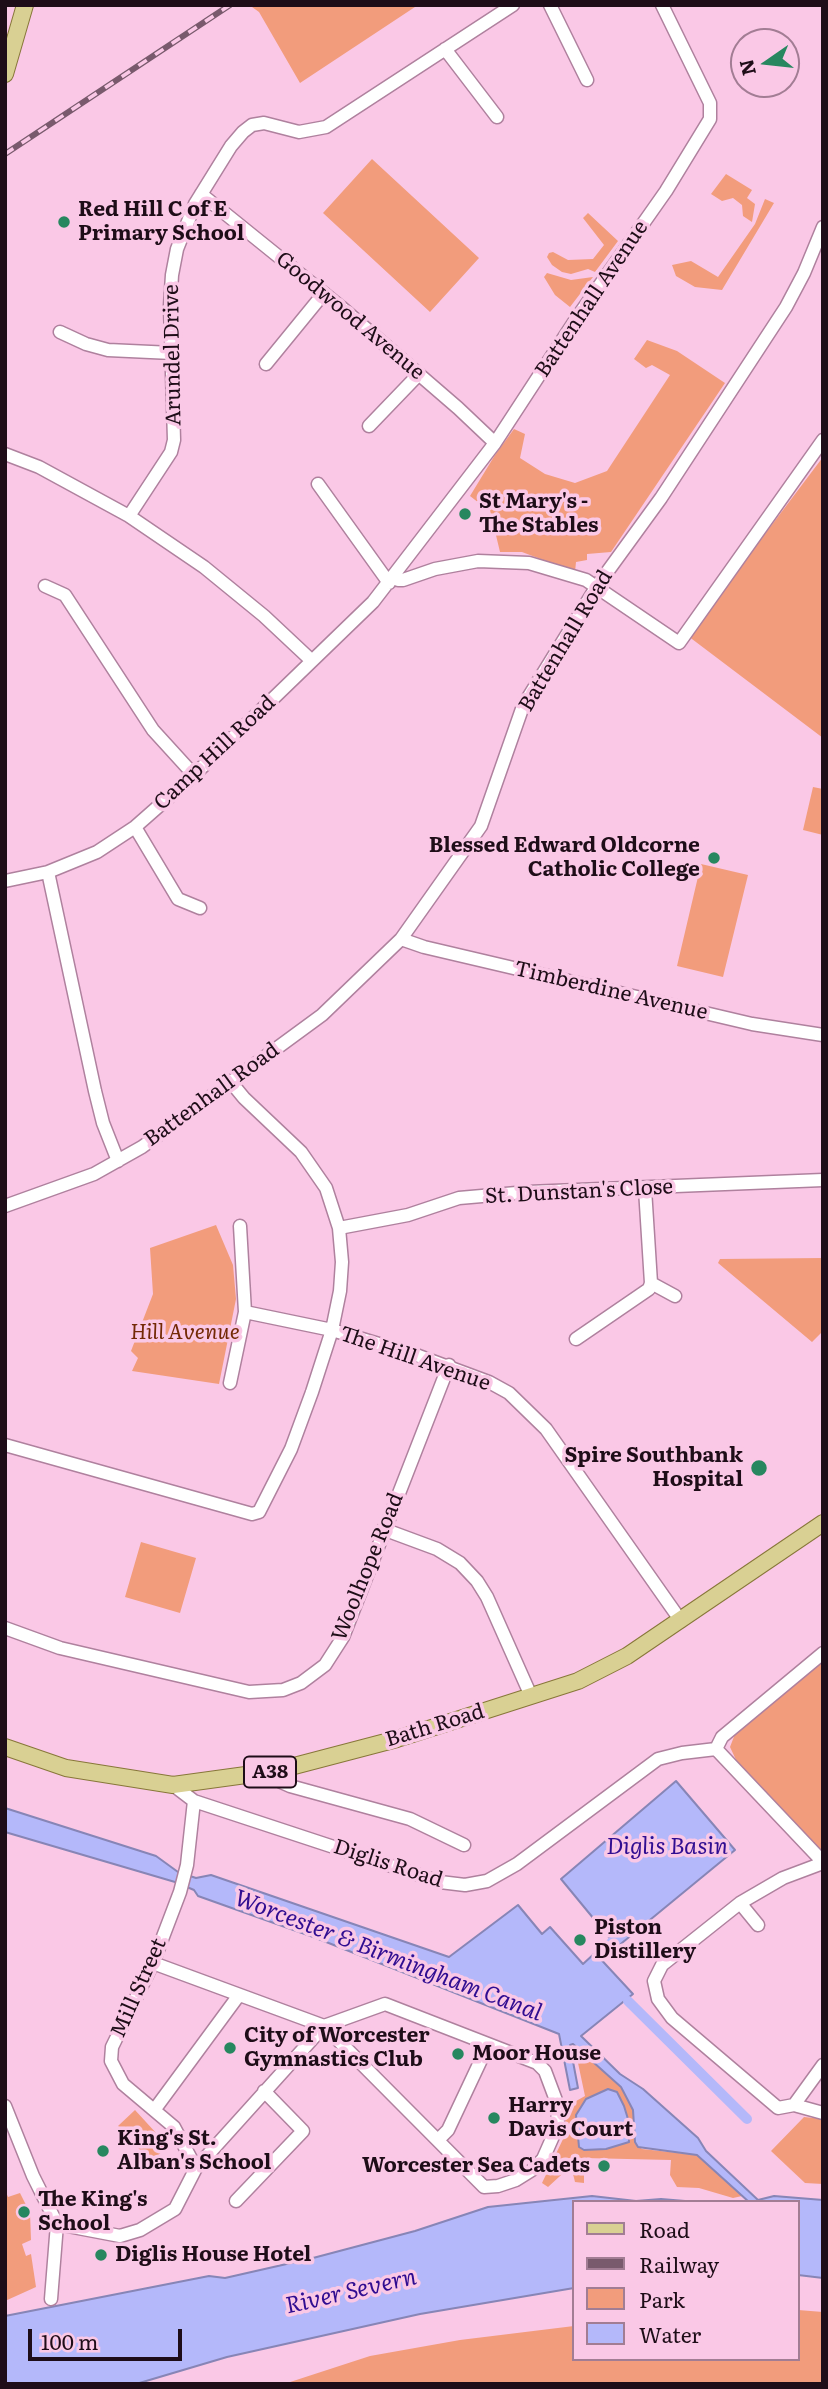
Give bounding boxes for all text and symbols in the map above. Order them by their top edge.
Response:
north arrow [730,28,800,98]
text: N [731,56,762,79]
place label: Red Hill C of E Primary School [78,197,244,247]
marker: Red Hill C of E Primary School [56,214,72,230]
street label: Battenhall Avenue [530,216,654,382]
street label: Goodwood Avenue [271,247,429,385]
street label: Arundel Drive [159,284,187,426]
place label: St Mary's - The Stables [479,489,598,539]
marker: St Mary's - The Stables [457,506,473,522]
street label: Battenhall Road [514,566,618,716]
street label: Camp Hill Road [149,690,281,816]
place label: Blessed Edward Oldcorne Catholic College [429,833,700,883]
marker: Blessed Edward Oldcorne Catholic College [706,850,722,866]
street label: Timberdine Avenue [512,956,710,1026]
street label: Battenhall Road [140,1038,284,1152]
street label: St. Dunstan's Close [484,1174,674,1210]
park label: Hill Avenue [130,1320,240,1346]
street label: The Hill Avenue [336,1321,494,1397]
place label: Spire Southbank Hospital [565,1443,743,1493]
marker: Spire Southbank Hospital [749,1458,769,1478]
street label: Woolhope Road [327,1489,409,1645]
street label: Bath Road [383,1699,487,1753]
road number: A38 [244,1756,296,1788]
water label: Diglis Basin [606,1833,728,1861]
street label: Diglis Road [330,1835,446,1893]
water label: Worcester & Birmingham Canal [230,1884,546,2028]
place label: Piston Distillery [594,1915,696,1965]
marker: Piston Distillery [572,1932,588,1948]
street label: Mill Street [106,1934,172,2042]
place label: City of Worcester Gymnastics Club [244,2023,430,2073]
marker: City of Worcester Gymnastics Club [222,2040,238,2056]
place label: Moor House [472,2041,601,2067]
marker: Moor House [450,2046,466,2062]
place label: Harry Davis Court [508,2093,633,2143]
marker: Harry Davis Court [486,2110,502,2126]
place label: King's St. Alban's School [117,2126,271,2176]
marker: King's St. Alban's School [95,2143,111,2159]
place label: Worcester Sea Cadets [362,2153,590,2179]
marker: Worcester Sea Cadets [596,2158,612,2174]
place label: The King's School [38,2187,148,2237]
legend [572,2200,800,2361]
marker: The King's School [16,2204,32,2220]
text: Road [639,2213,690,2244]
place label: Diglis House Hotel [115,2242,311,2268]
marker: Diglis House Hotel [93,2247,109,2263]
text: Railway [639,2248,719,2279]
water label: River Severn [283,2264,419,2320]
text: Park [639,2283,685,2314]
scale bar [32,2316,186,2360]
text: Water [639,2318,701,2349]
text: 100 m [41,2325,98,2356]

